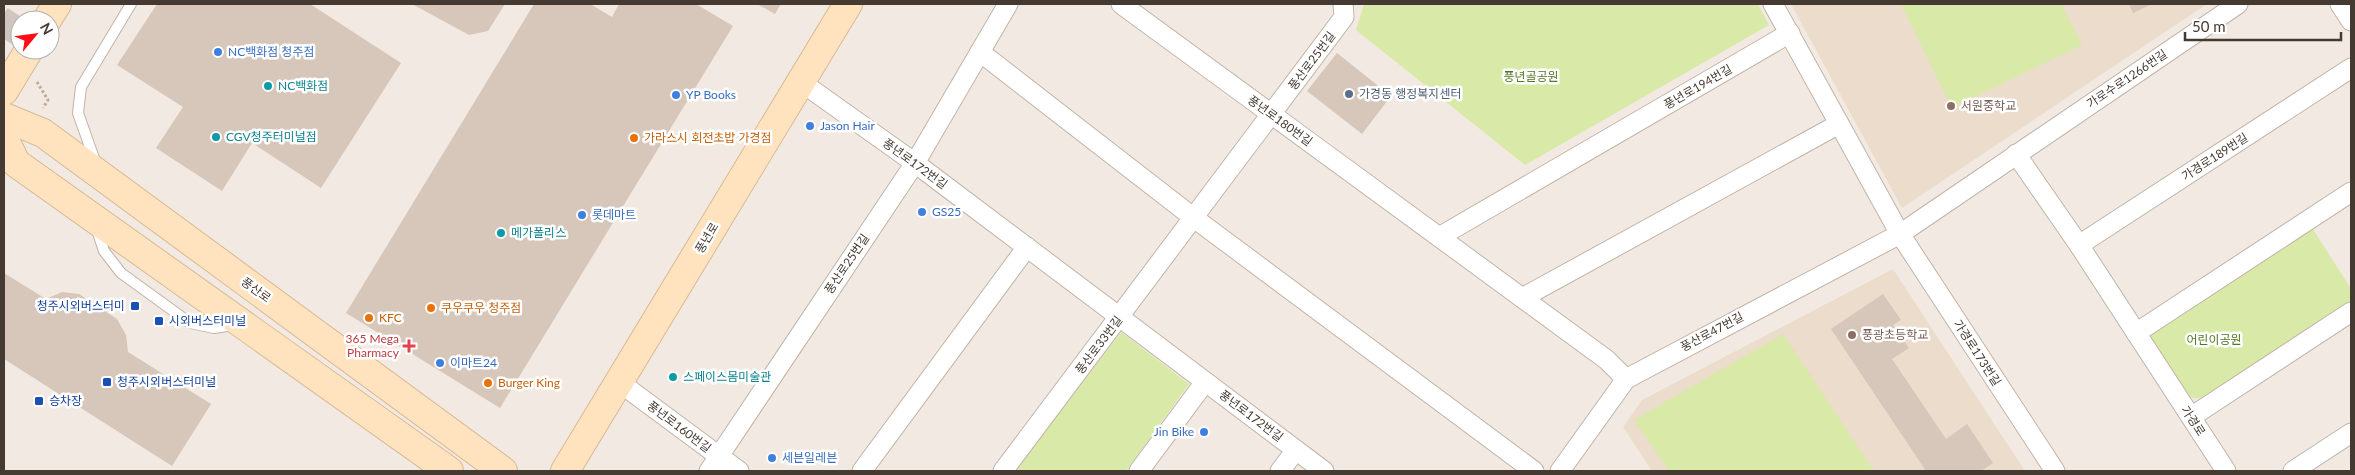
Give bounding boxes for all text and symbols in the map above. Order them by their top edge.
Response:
north arrow [10,10,60,60]
scale bar [2185,10,2341,42]
text: 50 m [2192,17,2226,35]
text: N [37,20,57,37]
street label: 풍산로25번길 [1285,29,1338,93]
place label: NC백화점 청주점 [228,44,315,59]
marker: NC백화점 청주점 [212,46,224,58]
street label: 가로수로1266번길 [2084,46,2170,111]
street label: 풍년로194번길 [1661,61,1734,112]
park label: 풍년골공원 [1503,69,1559,84]
place label: NC백화점 [278,78,328,93]
marker: NC백화점 [262,80,274,92]
place label: 가경동 행정복지센터 [1359,86,1461,101]
place label: YP Books [686,87,736,102]
marker: 가경동 행정복지센터 [1343,88,1355,100]
marker: YP Books [670,89,682,101]
street label: 풍년로180번길 [1245,92,1315,149]
place label: 서원중학교 [1961,98,2016,113]
marker: 서원중학교 [1945,100,1957,112]
place label: Jason Hair [820,118,875,133]
marker: Jason Hair [804,120,816,132]
place label: CGV청주터미널점 [226,129,317,144]
place label: 가라스시 회전초밥 가경점 [644,130,772,145]
street label: 가경로189번길 [2179,130,2251,184]
marker: CGV청주터미널점 [210,131,222,143]
marker: 가라스시 회전초밥 가경점 [628,132,640,144]
street label: 풍년로172번길 [880,135,950,192]
place label: GS25 [932,204,961,219]
marker: GS25 [916,206,928,218]
place label: 롯데마트 [592,207,636,222]
marker: 롯데마트 [576,209,588,221]
street label: 풍년로 [692,220,722,256]
place label: 메가폴리스 [511,225,566,240]
marker: 메가폴리스 [495,227,507,239]
street label: 풍산로25번길 [821,231,872,297]
street label: 풍산로 [238,274,274,305]
place label: 청주시외버스터미 [37,298,125,313]
marker: 청주시외버스터미 [129,300,141,312]
place label: 쿠우쿠우 청주점 [441,300,521,315]
marker: 쿠우쿠우 청주점 [425,302,437,314]
street label: 풍산로47번길 [1678,309,1746,354]
place label: KFC [379,310,402,325]
marker: KFC [363,312,375,324]
place label: 시외버스터미널 [169,313,246,328]
street label: 풍산로33번길 [1072,313,1125,377]
marker: 시외버스터미널 [153,315,165,327]
street label: 가경로173번길 [1950,317,2004,389]
place label: 풍광초등학교 [1862,327,1928,342]
marker: 풍광초등학교 [1846,329,1858,341]
place label: 365 Mega Pharmacy [346,331,400,360]
park label: 어린이공원 [2186,332,2242,347]
marker: 365 Mega Pharmacy [403,340,415,352]
place label: 이마트24 [450,355,497,370]
marker: 이마트24 [434,357,446,369]
place label: 스페이스몸미술관 [683,369,771,384]
marker: 스페이스몸미술관 [667,371,679,383]
place label: 청주시외버스터미널 [117,374,216,389]
place label: Burger King [498,375,560,390]
marker: 청주시외버스터미널 [101,376,113,388]
marker: Burger King [482,377,494,389]
street label: 풍년로172번길 [1216,387,1286,444]
place label: 승차장 [49,393,82,408]
marker: 승차장 [33,395,45,407]
street label: 풍년로160번길 [644,398,714,455]
street label: 가경로 [2178,403,2209,439]
place label: Jin Bike [1154,424,1194,439]
marker: Jin Bike [1198,426,1210,438]
place label: 세븐일레븐 [782,450,837,465]
marker: 세븐일레븐 [766,452,778,464]

